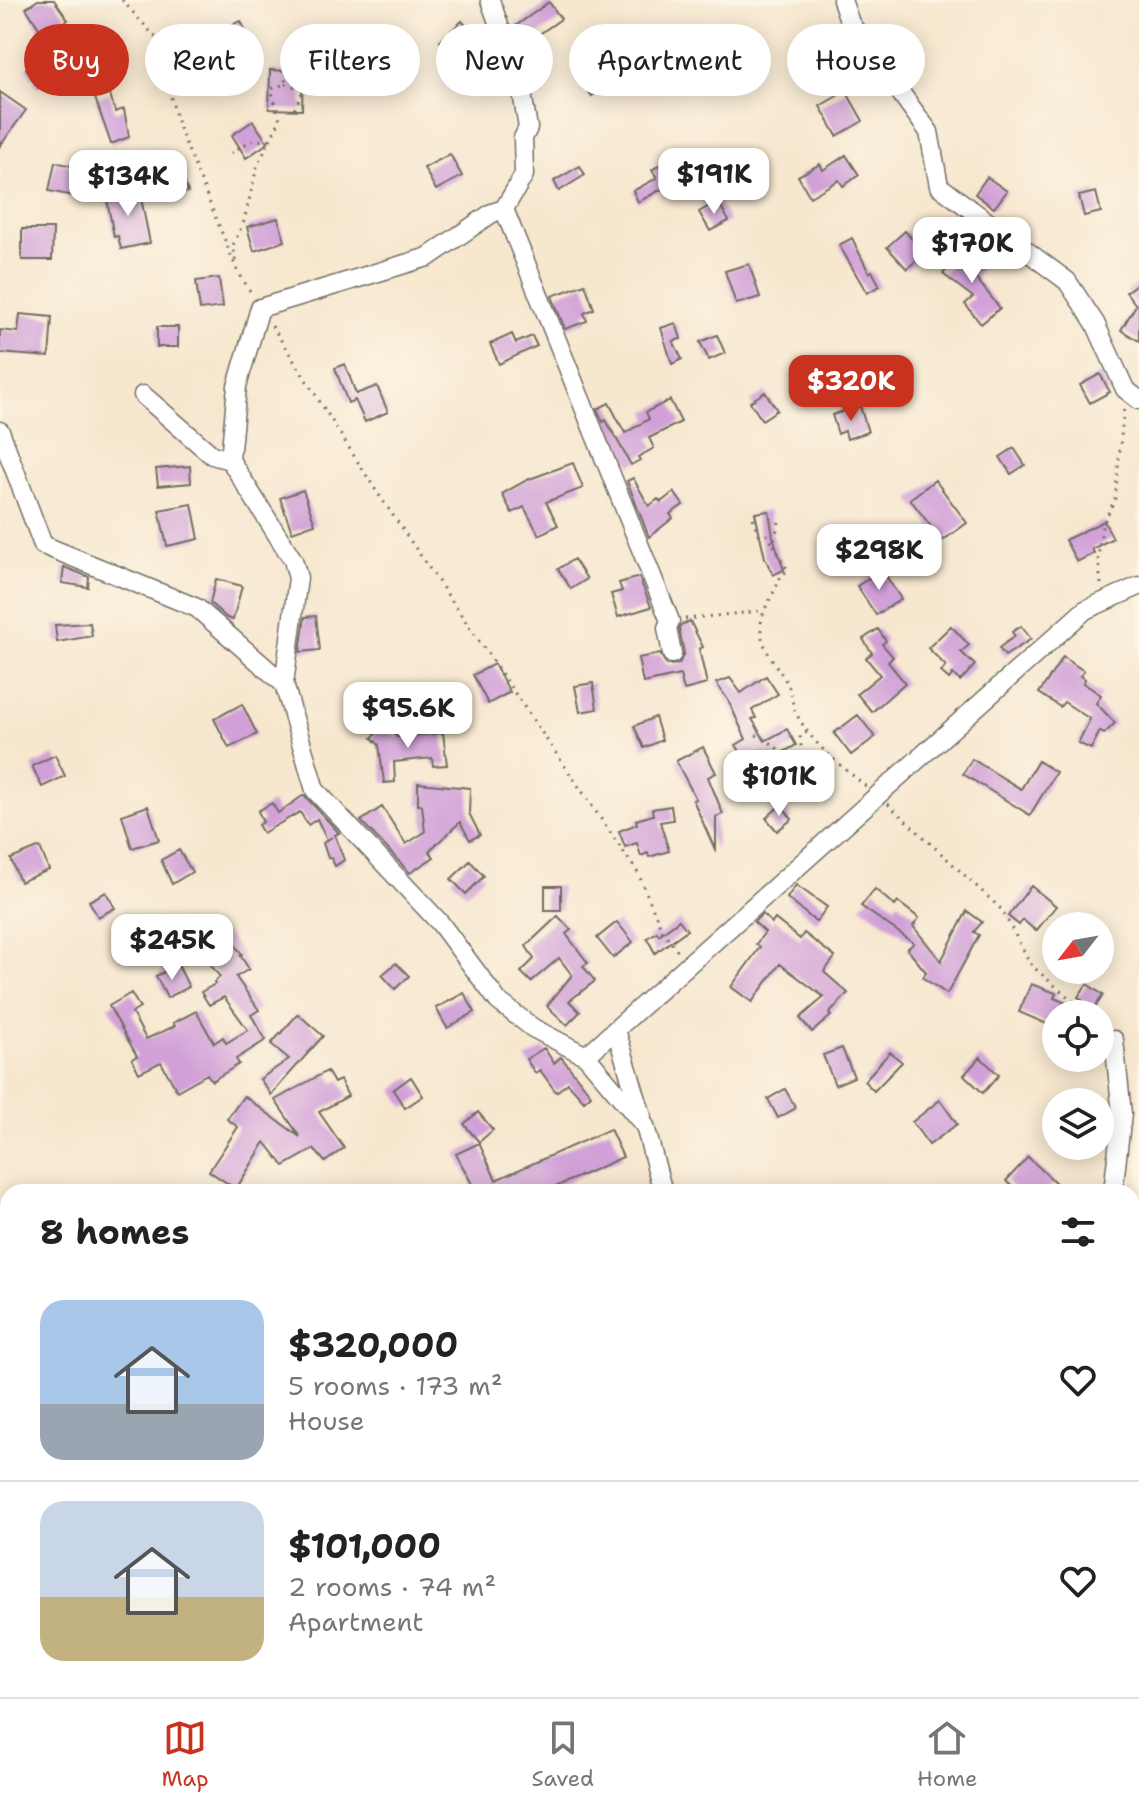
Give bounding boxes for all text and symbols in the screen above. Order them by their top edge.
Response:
chip: Buy [24,24,129,96]
chip: Rent [145,24,264,96]
chip: Filters [280,24,420,96]
chip: New [436,24,553,96]
chip: Apartment [569,24,771,96]
chip: House [787,24,925,96]
pin: $191K [658,148,770,216]
pin: $134K [72,150,184,218]
text: $191K [676,156,752,191]
text: $134K [87,158,169,193]
pin: $170K [916,217,1028,285]
text: $170K [931,225,1013,260]
pin: $320K [795,355,907,423]
text: $320K [807,363,895,398]
pin: $298K [823,524,935,592]
text: $298K [835,532,923,567]
pin: $95.6K [343,682,473,750]
text: $95.6K [361,690,455,725]
pin: $101K [723,750,835,818]
text: $101K [741,758,817,793]
north arrow [1042,912,1114,984]
map controls [1042,912,1114,1160]
pin: $245K [116,914,228,982]
text: $245K [129,922,215,957]
button: locate [1042,1000,1114,1072]
button: layers [1042,1088,1114,1160]
text: 8 homes [40,1209,189,1255]
icon: filters [1056,1210,1100,1254]
text: $320,000 [288,1322,458,1368]
icon: home [104,1332,200,1428]
icon: heart [1056,1358,1100,1402]
text: 5 rooms · 173 m² [288,1368,503,1403]
text: House [288,1403,364,1438]
text: $101,000 [288,1523,441,1569]
icon: home [104,1533,200,1629]
icon: heart [1056,1559,1100,1603]
text: 2 rooms · 74 m² [288,1569,496,1604]
text: Apartment [288,1604,424,1639]
tab: Map [161,1716,209,1793]
tab: Saved [532,1716,594,1793]
tab: Home [917,1716,978,1793]

